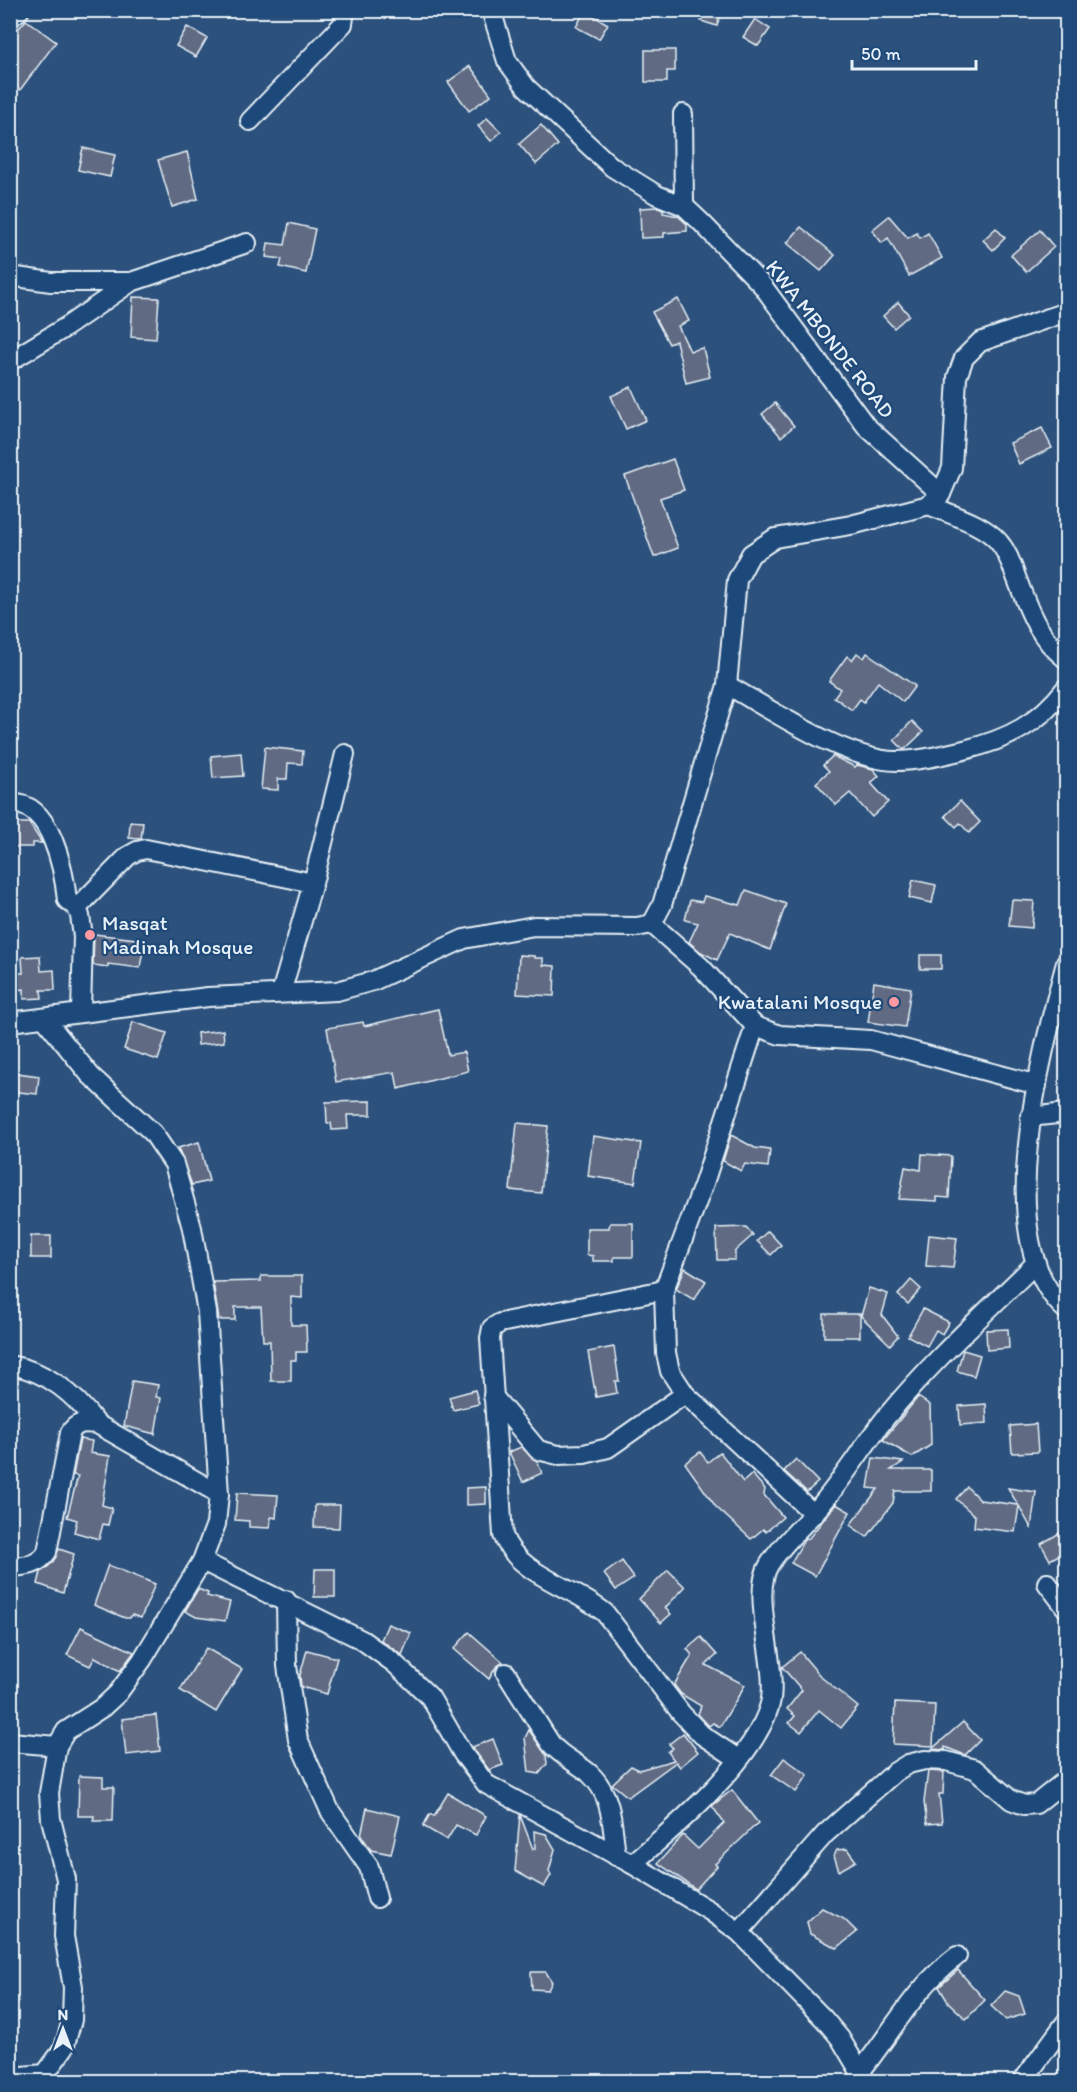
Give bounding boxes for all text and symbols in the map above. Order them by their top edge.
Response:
scale bar [852,33,976,71]
text: 50 m [861,43,901,65]
street label: KWA MBONDE ROAD [761,255,900,423]
place label: Masqat Madinah Mosque [102,910,253,959]
marker: Masqat Madinah Mosque [83,928,97,942]
place label: Kwatalani Mosque [718,989,882,1014]
marker: Kwatalani Mosque [887,995,901,1009]
north arrow [33,1999,93,2059]
text: N [58,2005,68,2024]

